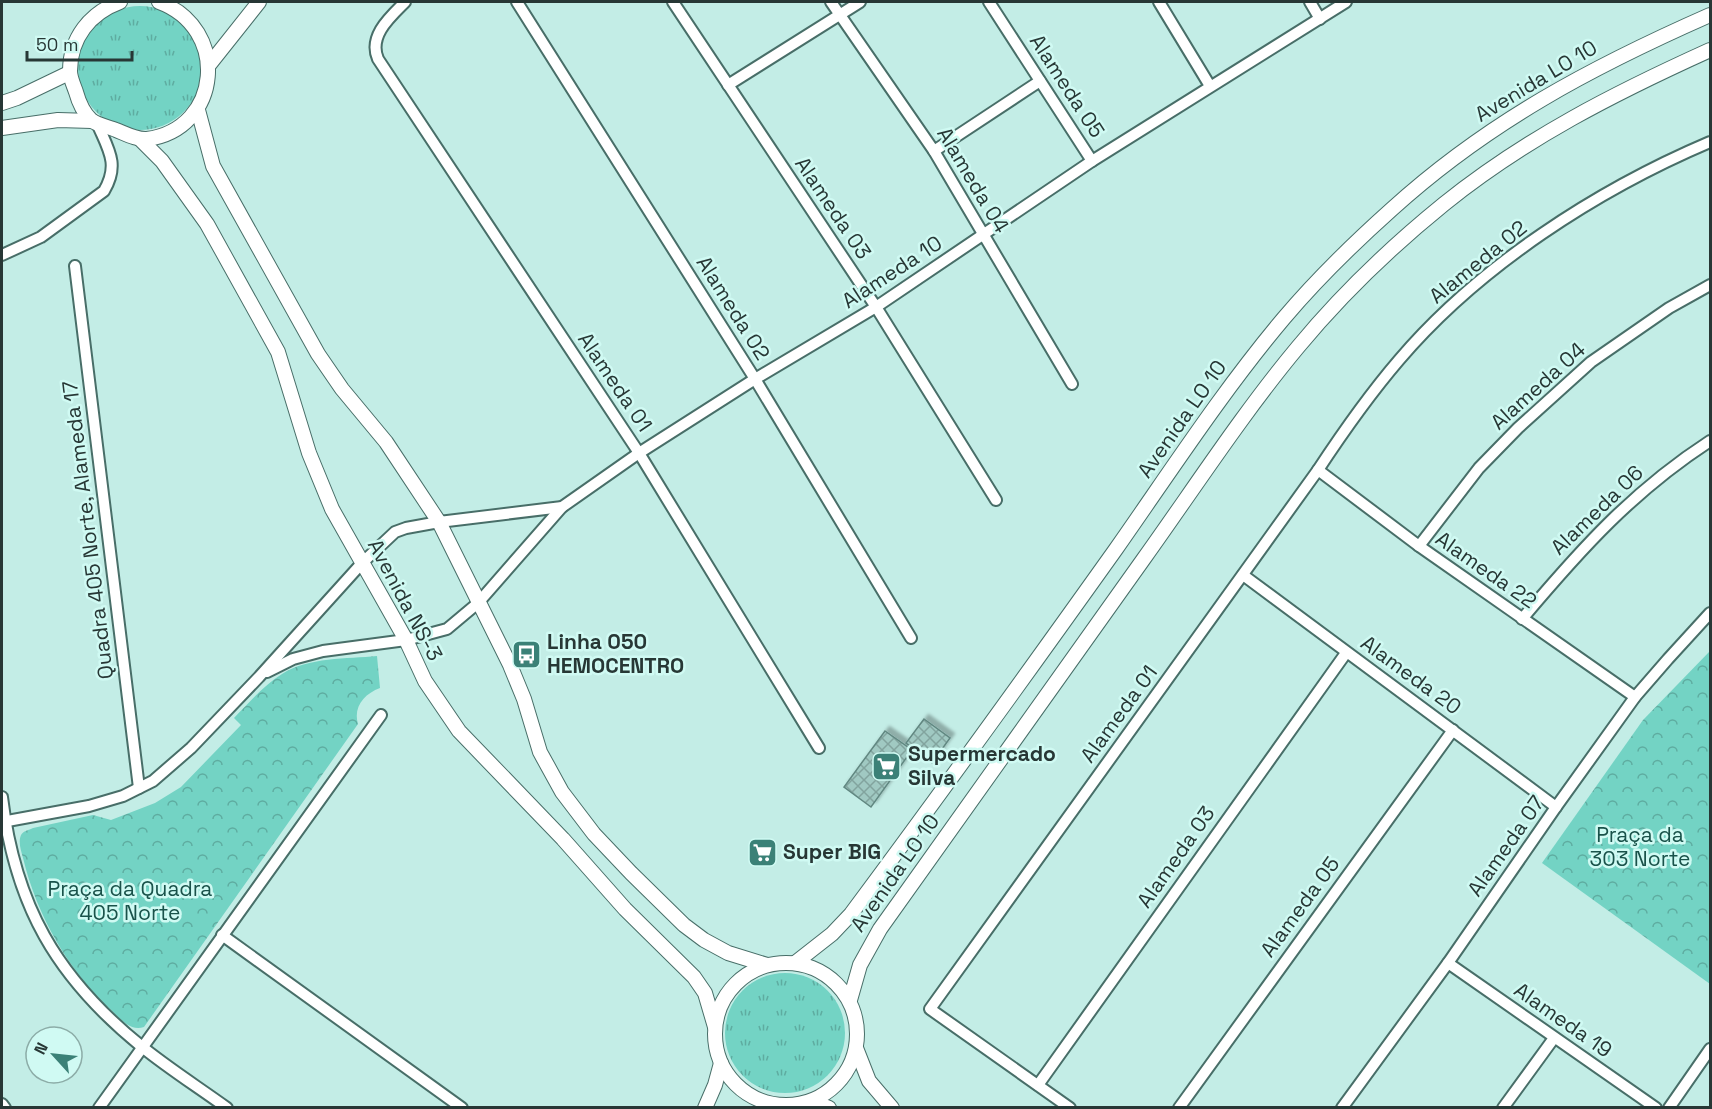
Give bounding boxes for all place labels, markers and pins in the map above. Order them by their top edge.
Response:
place label: Linha 050 HEMOCENTRO [547,628,684,679]
bus stop icon: Linha 050 HEMOCENTRO [510,638,542,670]
place label: Supermercado Silva [908,740,1056,791]
supermarket icon: Supermercado Silva [871,750,903,782]
supermarket icon: Super BIG [746,836,778,868]
place label: Super BIG [783,838,881,865]

